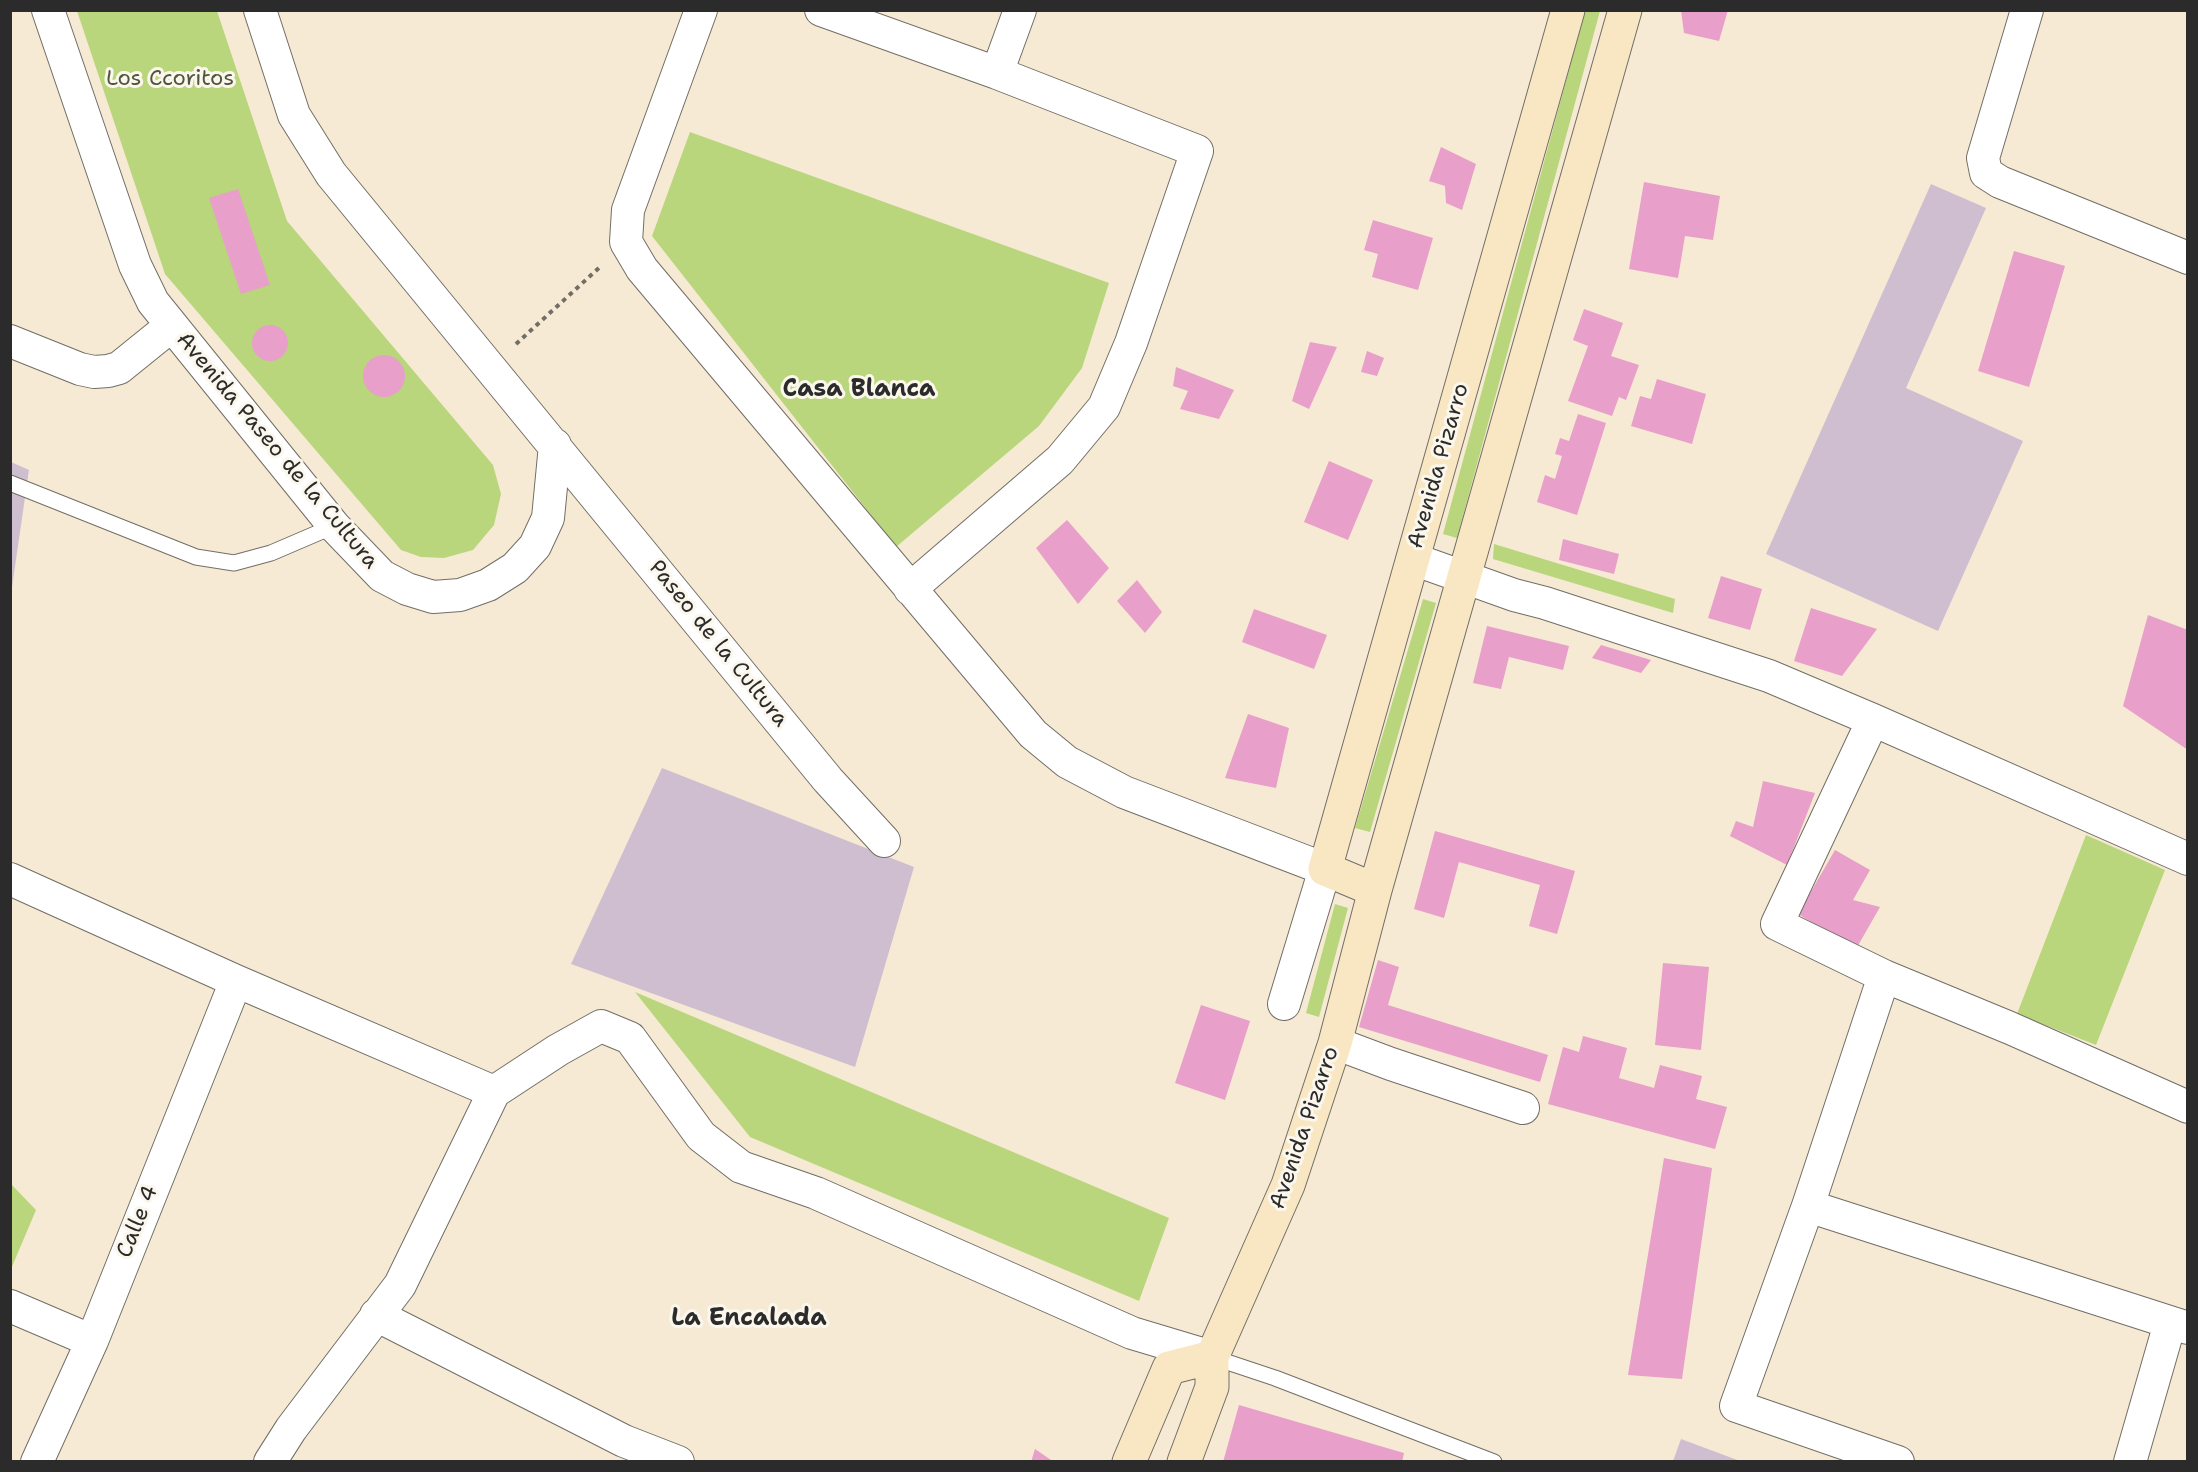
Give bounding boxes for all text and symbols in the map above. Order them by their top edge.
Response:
park label: Los Ccoritos [106,66,234,92]
street label: Avenida Paseo de la Cultura [170,327,384,575]
district label: Casa Blanca [783,376,935,404]
street label: Avenida Pizarro [1403,381,1475,551]
street label: Paseo de la Cultura [643,555,793,733]
street label: Avenida Pizarro [1265,1043,1345,1213]
street label: Calle 4 [112,1182,164,1262]
district label: La Encalada [671,1305,827,1333]

